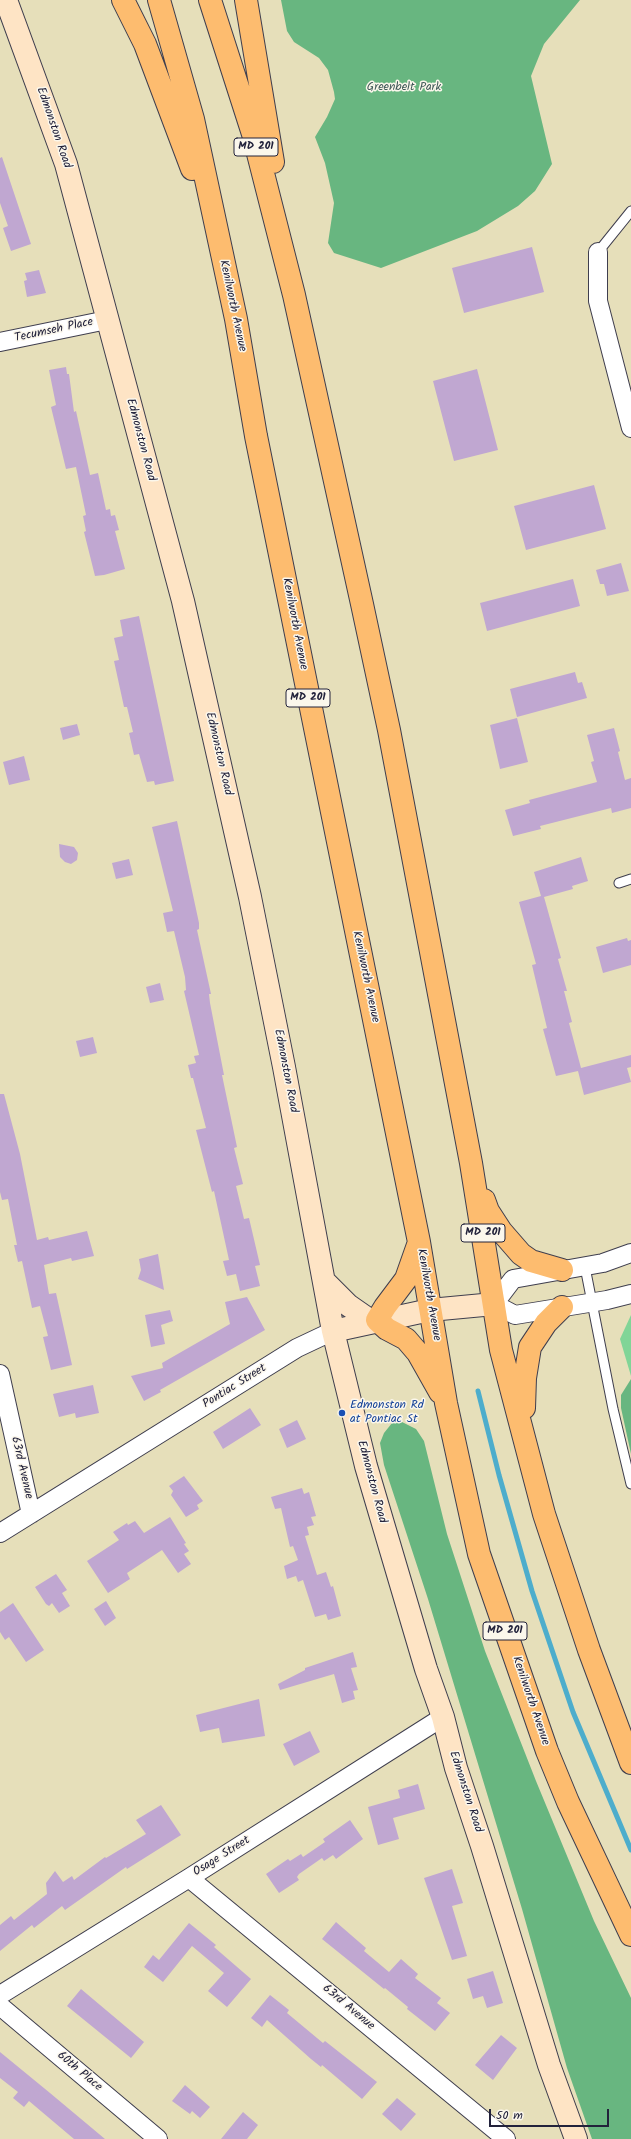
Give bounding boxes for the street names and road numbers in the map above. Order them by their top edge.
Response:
street label: Edmonston Road [32,86,74,170]
road number: MD 201 [234,138,278,156]
street label: Kenilworth Avenue [215,259,249,353]
street label: Tecumseh Place [13,316,95,346]
street label: Edmonston Road [122,397,158,483]
street label: Kenilworth Avenue [278,577,310,671]
road number: MD 201 [286,689,330,707]
street label: Edmonston Road [201,711,235,797]
street label: Kenilworth Avenue [348,930,382,1024]
street label: Edmonston Road [270,1028,300,1114]
road number: MD 201 [461,1224,505,1242]
street label: Kenilworth Avenue [413,1248,443,1342]
street label: Pontiac Street [201,1362,269,1412]
street label: 63rd Avenue [7,1435,35,1501]
street label: Edmonston Road [353,1439,389,1525]
road number: MD 201 [483,1622,527,1640]
street label: Kenilworth Avenue [508,1655,552,1747]
street label: Edmonston Road [445,1749,485,1835]
street label: Osage Street [191,1834,253,1880]
street label: 63rd Avenue [319,1982,377,2034]
street label: 60th Place [54,2049,104,2095]

